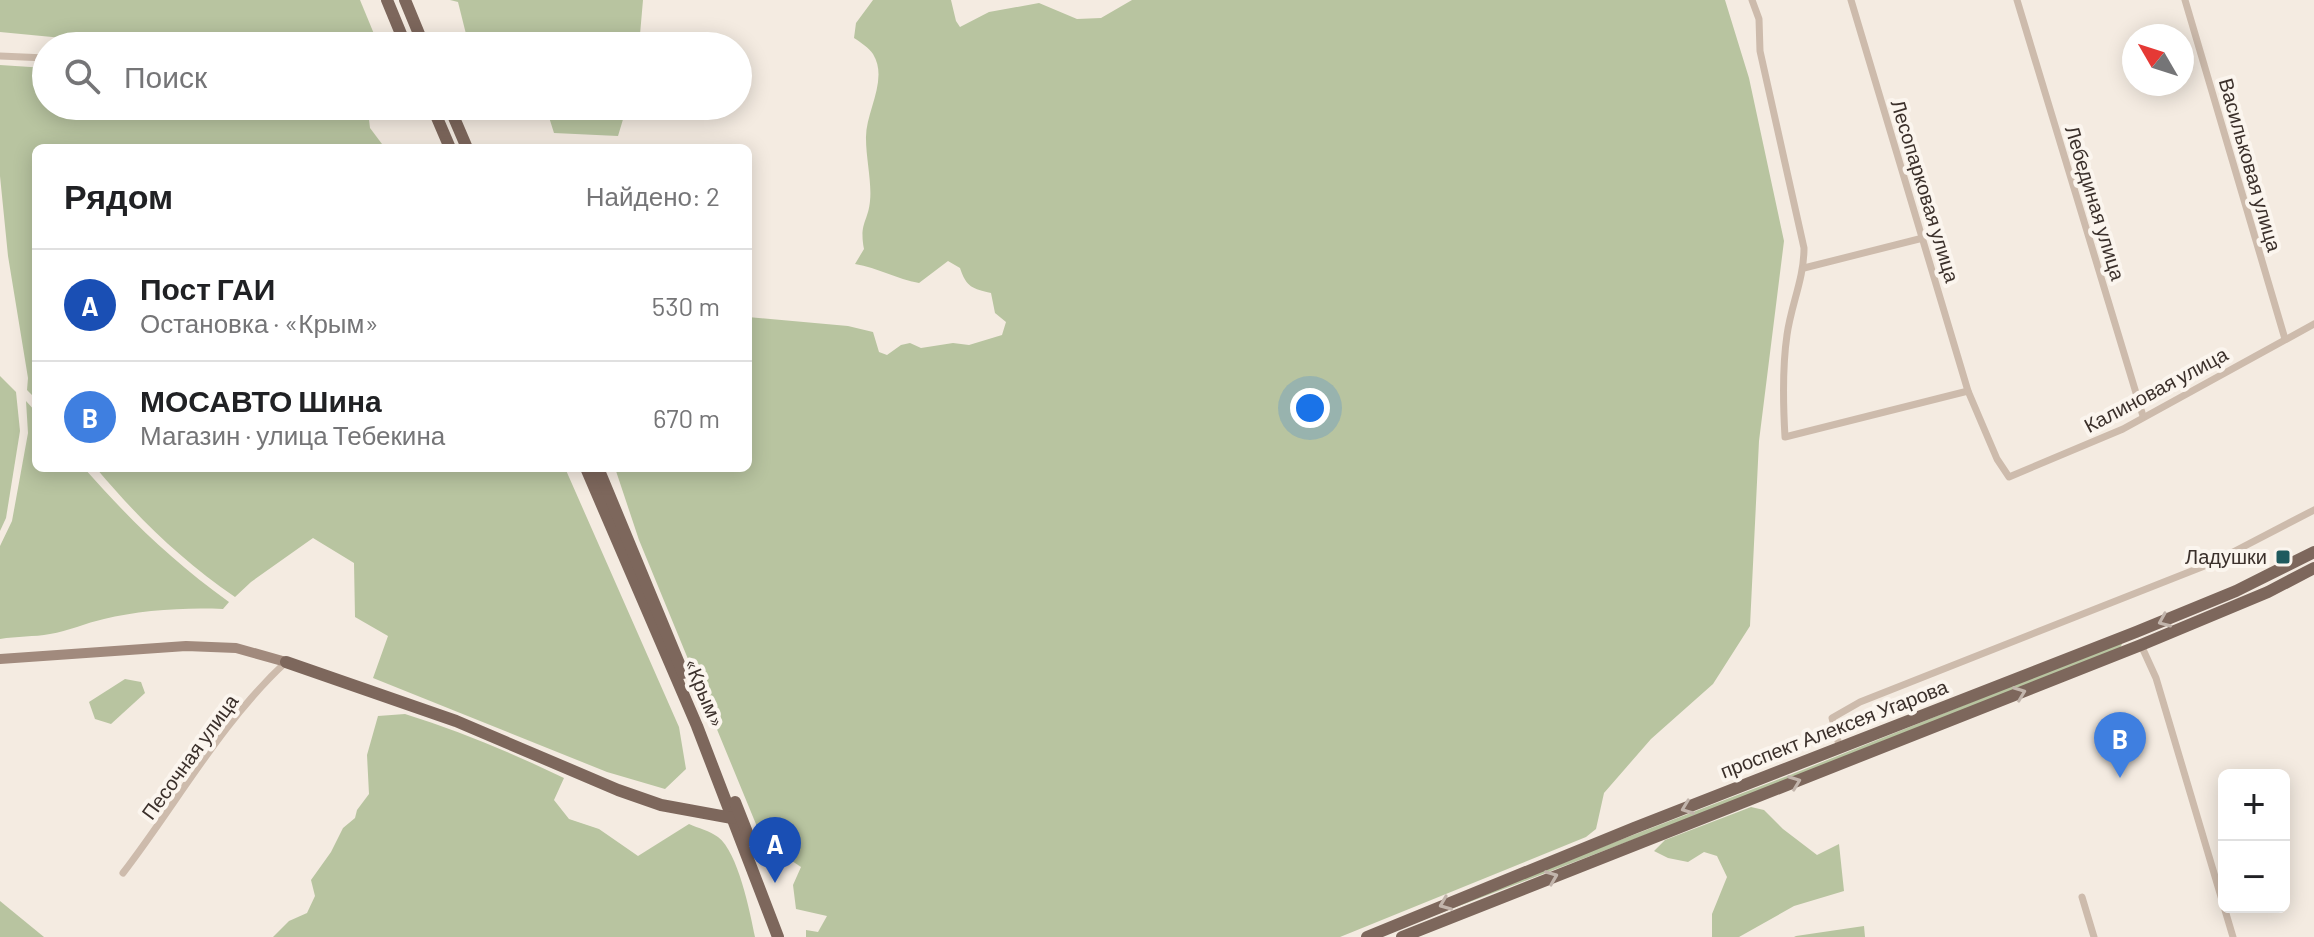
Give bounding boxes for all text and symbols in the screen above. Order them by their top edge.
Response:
north arrow [2122,24,2194,96]
search box [32,32,752,120]
icon: search [60,54,104,98]
text: Поиск [124,58,207,94]
street label: Васильковая улица [2215,75,2287,255]
street label: Лесопарковая улица [1887,96,1965,286]
street label: Лебединая улица [2061,122,2131,284]
text: Рядом [64,175,173,216]
text: Найдено: 2 [586,180,720,211]
text: Пост ГАИ [140,270,275,306]
text: A [81,290,99,321]
text: 530 m [652,290,720,321]
text: Остановка · «Крым» [140,307,378,338]
street label: Калиновая улица [2080,341,2232,437]
text: МОСАВТО Шина [140,382,382,418]
your location [1290,388,1330,428]
text: B [82,402,98,433]
text: 670 m [653,402,720,433]
text: Магазин · улица Тебекина [140,419,445,450]
place label: Ладушки [2185,544,2267,568]
marker: Ладушки [2274,548,2292,566]
one-way arrow [2158,611,2172,627]
street label: «Крым» [680,655,730,731]
street label: проспект Алексея Угарова [1716,673,1952,783]
one-way arrow [2012,686,2026,703]
street label: Песочная улица [136,688,243,824]
pin: B [2094,712,2146,778]
map controls [2218,769,2290,913]
button: + [2218,769,2290,841]
one-way arrow [1787,776,1801,792]
one-way arrow [1681,798,1695,815]
pin: A [749,817,801,883]
button: − [2218,841,2290,913]
one-way arrow [1544,870,1558,886]
one-way arrow [1439,894,1453,911]

